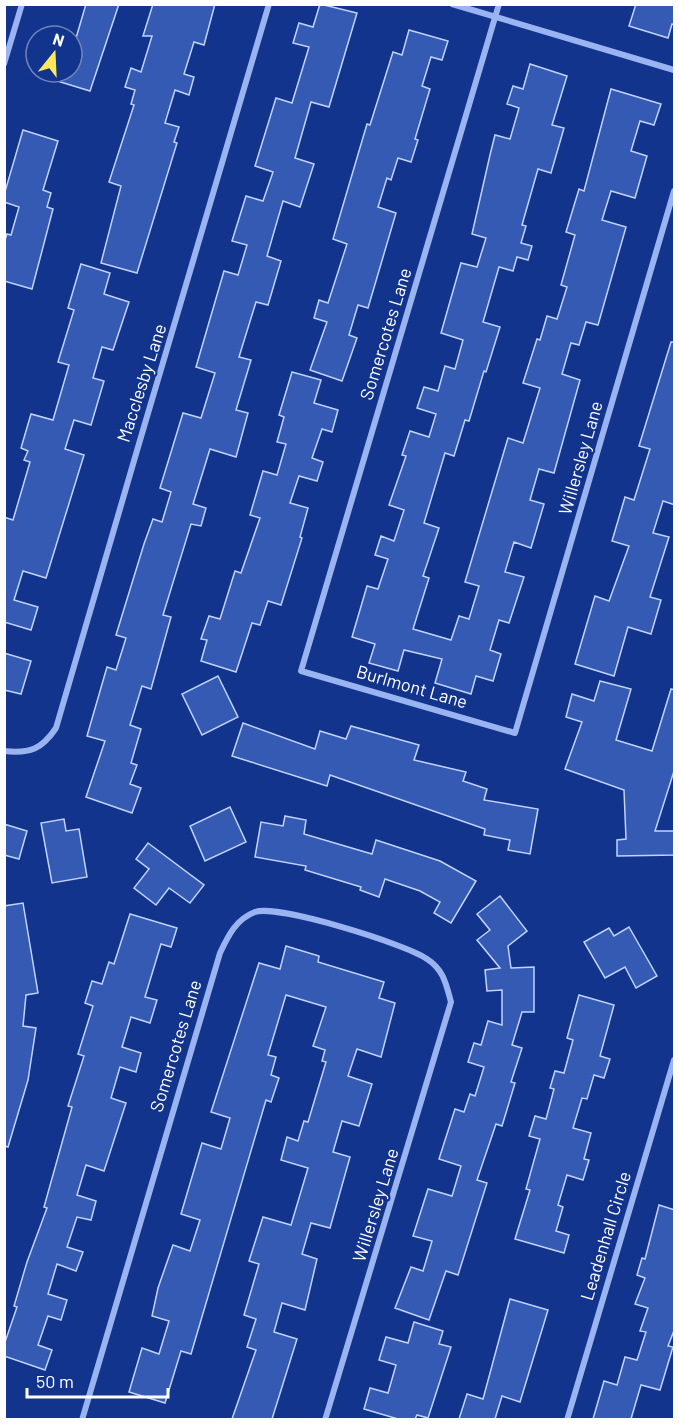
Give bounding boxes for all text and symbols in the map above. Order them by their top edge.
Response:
north arrow [24,24,84,84]
text: N [51,29,67,50]
street label: Somercotes Lane [355,265,416,402]
street label: Macclesby Lane [112,321,171,445]
street label: Willersley Lane [553,398,607,517]
street label: Burlmont Lane [354,660,470,712]
street label: Somercotes Lane [145,977,206,1114]
street label: Willersley Lane [347,1145,403,1264]
street label: Leadenhall Circle [575,1168,635,1303]
scale bar [27,1361,168,1399]
text: 50 m [36,1370,74,1392]

